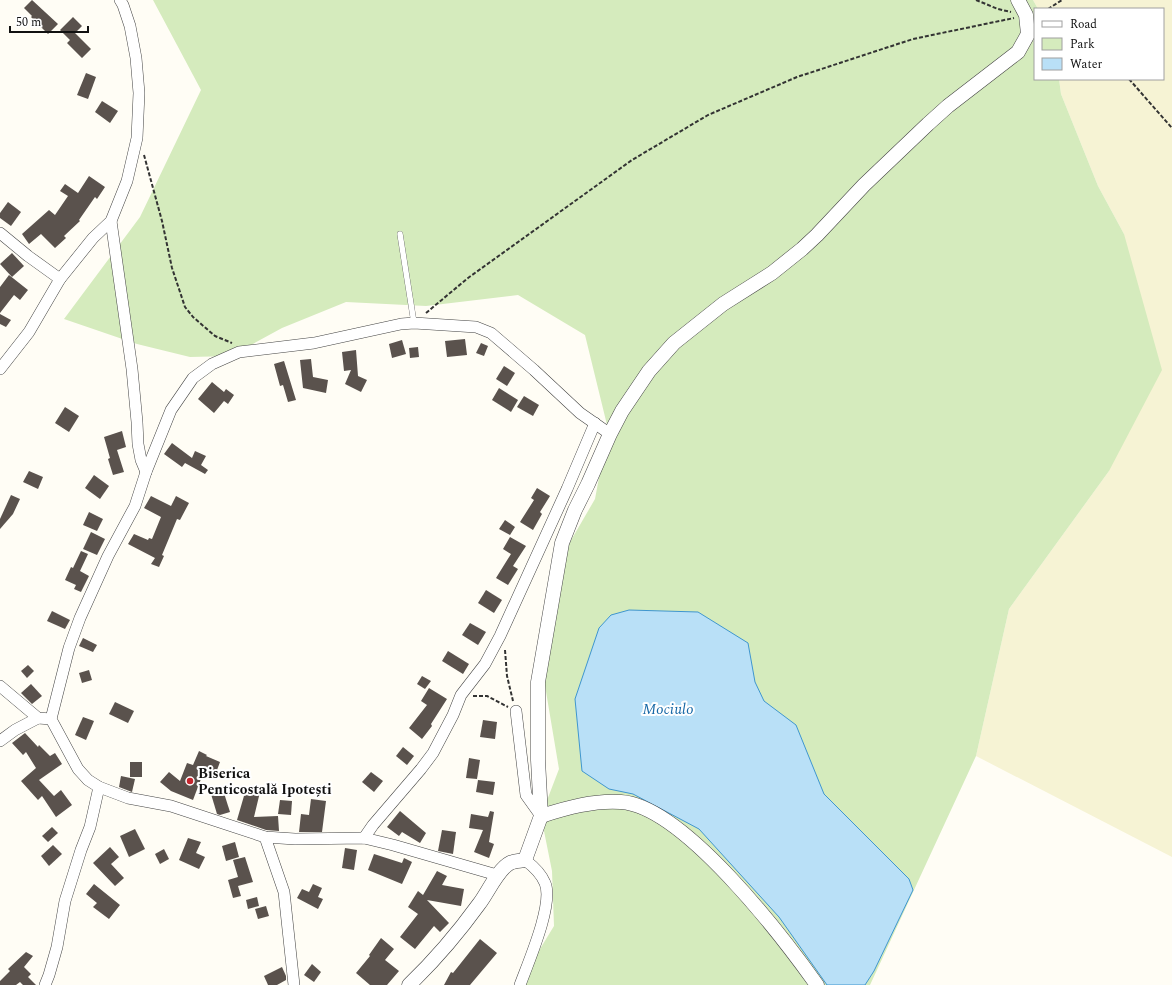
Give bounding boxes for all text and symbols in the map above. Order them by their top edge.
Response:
scale bar [10,8,88,34]
legend [1034,8,1164,80]
text: 50 m [16,13,41,32]
text: Road [1070,15,1097,34]
text: Park [1070,35,1095,54]
text: Water [1070,55,1102,74]
water label: Mociulo [642,698,694,721]
place label: Biserica Penticostală Ipotești [198,763,332,800]
marker: Biserica Penticostală Ipotești [185,776,195,786]

